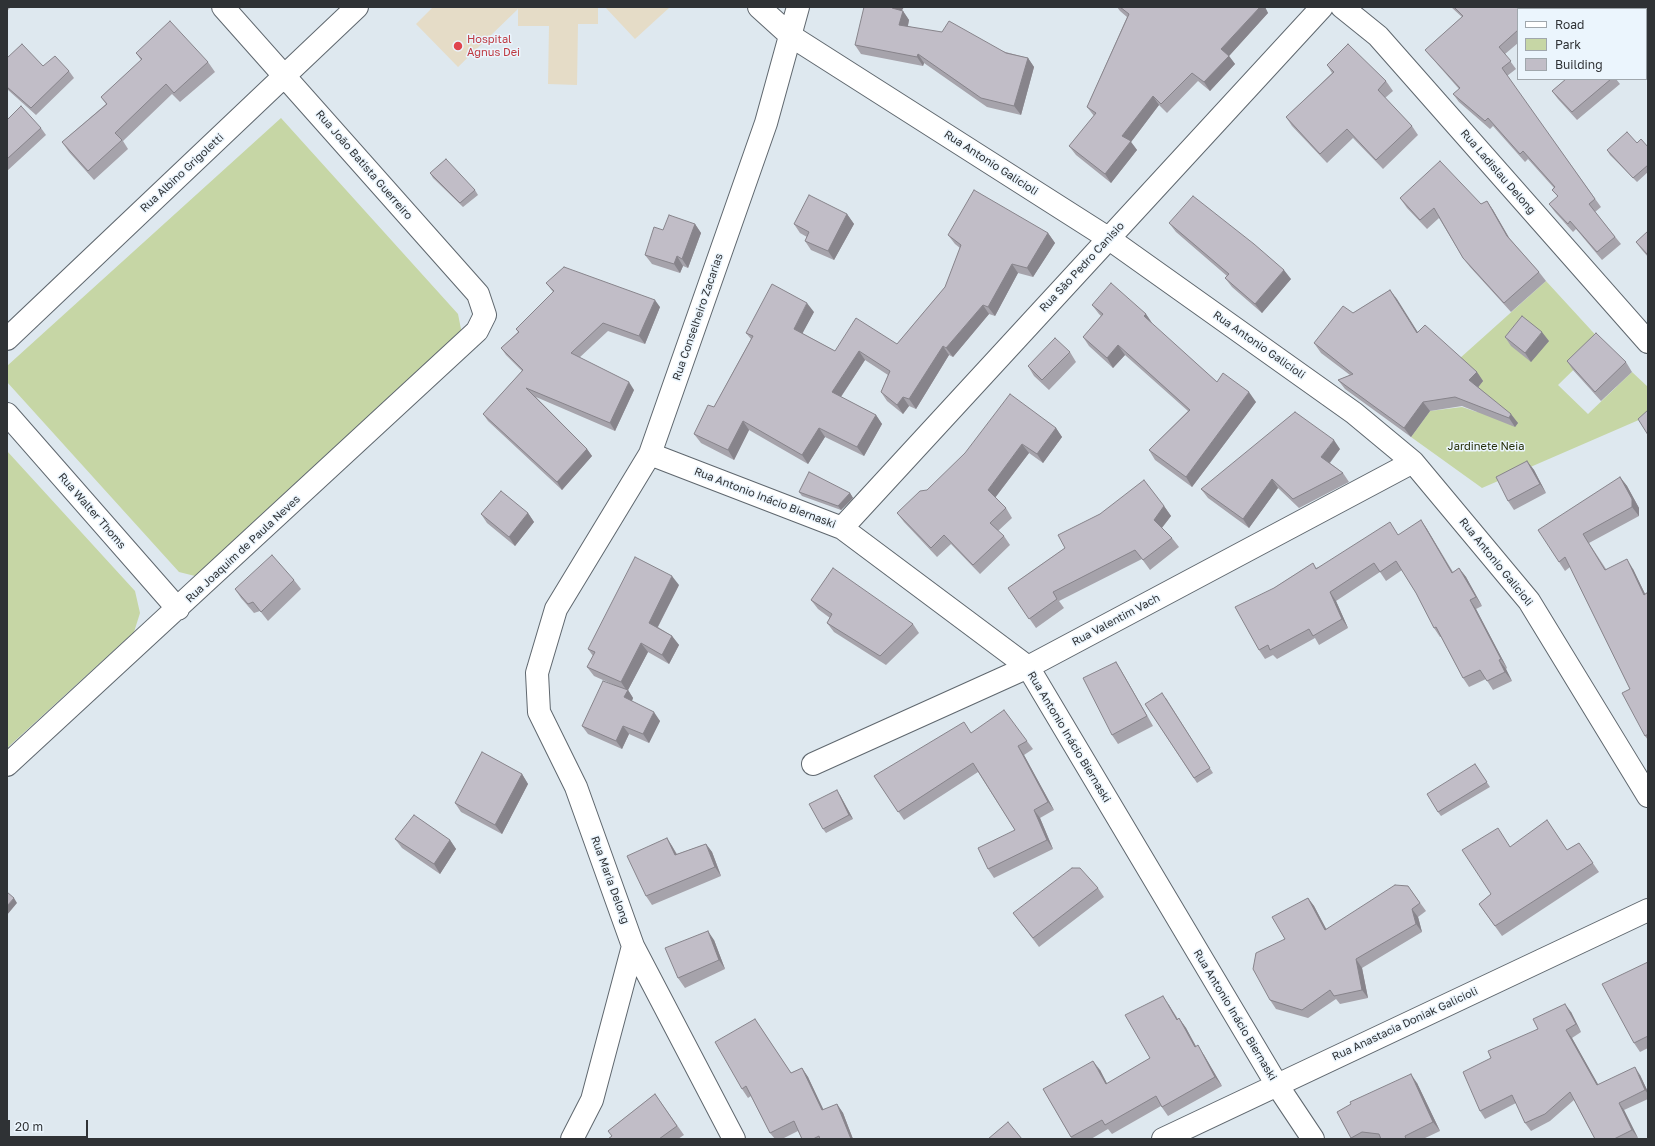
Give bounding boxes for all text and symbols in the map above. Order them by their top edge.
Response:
legend [1517,8,1647,80]
text: Road [1555,17,1584,32]
place label: Hospital Agnus Dei [467,33,520,59]
text: Park [1555,37,1581,52]
marker: Hospital Agnus Dei [452,40,464,52]
text: Building [1555,57,1603,72]
street label: Rua João Batista Guerreiro [313,108,415,222]
street label: Rua Ladislau Delong [1458,127,1538,217]
street label: Rua Antonio Galicioli [942,128,1040,198]
street label: Rua Albino Grigoletti [138,131,226,215]
street label: Rua São Pedro Canisio [1037,219,1127,315]
street label: Rua Conselheiro Zacarias [670,252,726,382]
street label: Rua Antonio Galicioli [1210,308,1308,382]
park label: Jardinete Neia [1448,440,1524,454]
street label: Rua Antonio Inácio Biernaski [692,465,838,531]
street label: Rua Walter Thoms [56,470,128,552]
street label: Rua Joaquim de Paula Neves [183,492,303,606]
street label: Rua Antonio Galicioli [1456,515,1536,609]
street label: Rua Valentim Vach [1070,591,1162,649]
street label: Rua Antonio Inácio Biernaski [1025,669,1113,805]
street label: Rua Maria Delong [588,834,632,926]
street label: Rua Antonio Inácio Biernaski [1191,947,1279,1083]
street label: Rua Anastacia Doniak Galicioli [1330,984,1480,1064]
scale bar [10,1112,90,1138]
text: 20 m [15,1119,43,1134]

